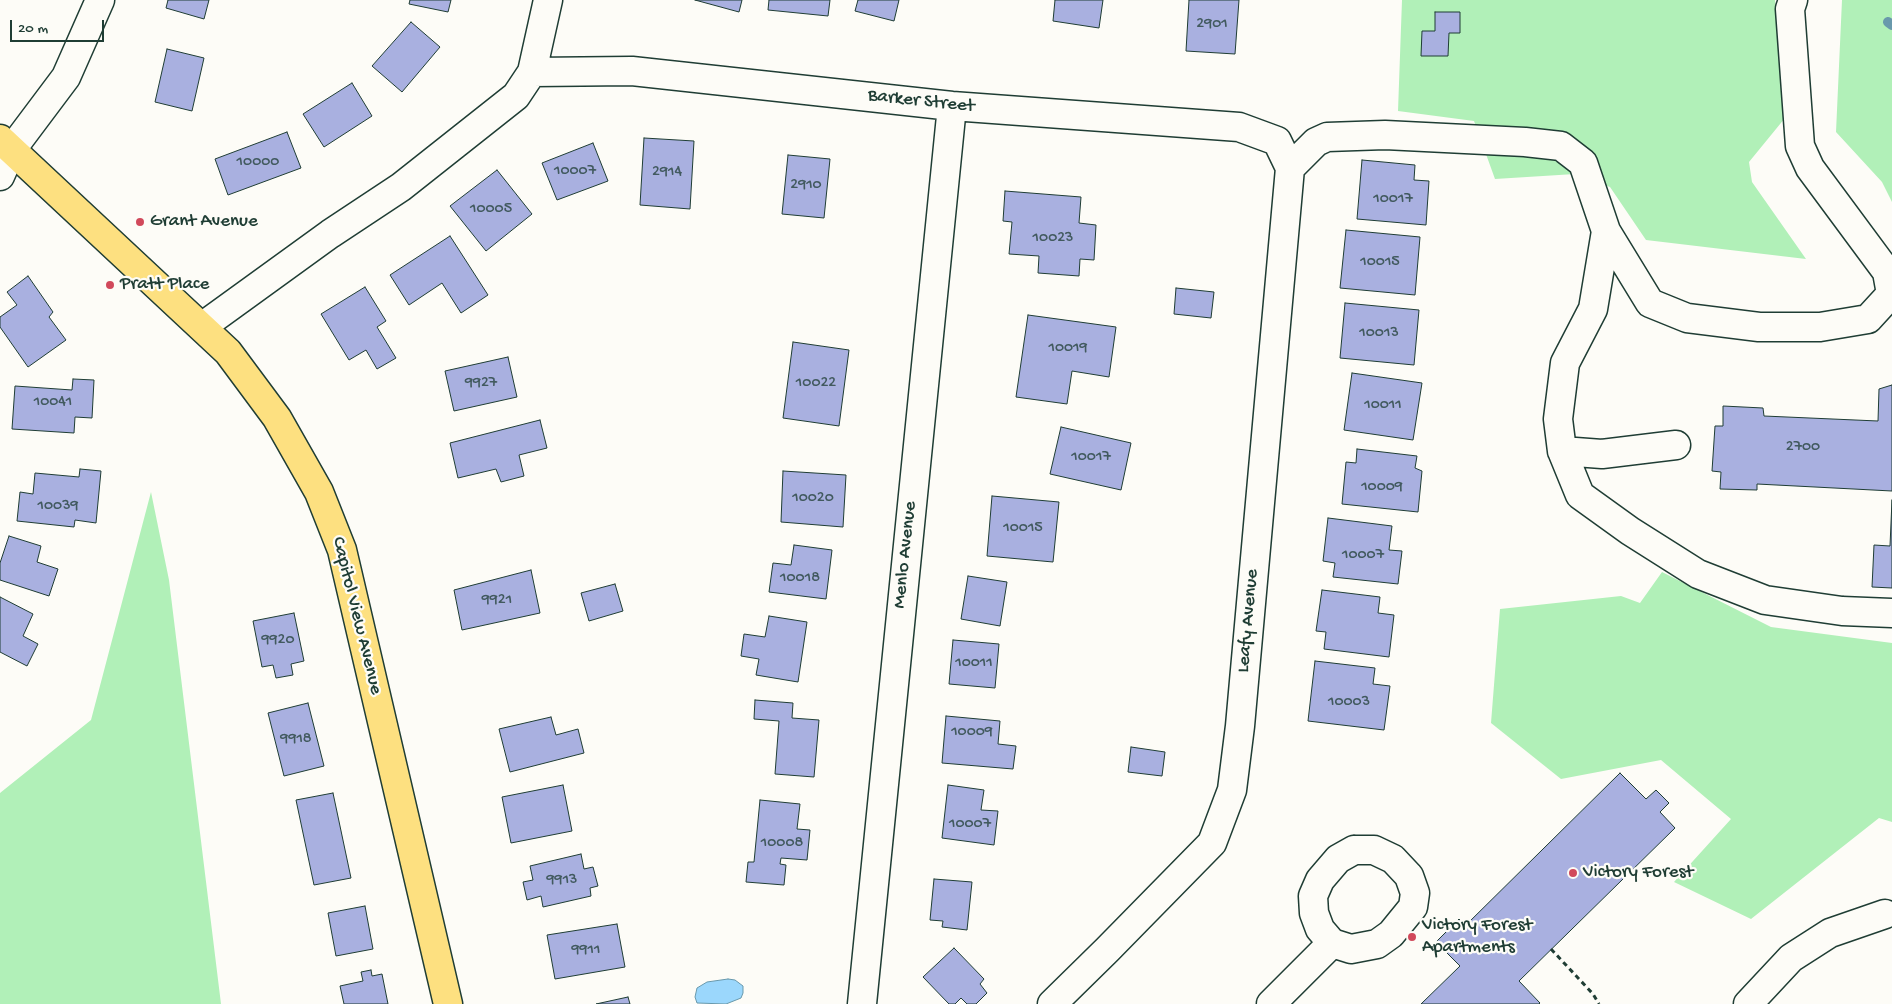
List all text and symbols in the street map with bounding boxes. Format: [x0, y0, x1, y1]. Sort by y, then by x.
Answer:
scale bar [12, 10, 106, 42]
house number: 2901 [1196, 15, 1228, 35]
text: 20 m [18, 20, 48, 38]
street label: Barker Street [867, 85, 975, 119]
house number: 10000 [237, 153, 279, 173]
house number: 10007 [554, 162, 596, 182]
house number: 2914 [652, 163, 682, 183]
house number: 2910 [790, 176, 822, 196]
house number: 10017 [1373, 190, 1413, 210]
house number: 10005 [470, 200, 512, 220]
place label: Grant Avenue [150, 211, 258, 233]
marker: Grant Avenue [134, 216, 146, 228]
house number: 10023 [1033, 229, 1073, 249]
house number: 10015 [1360, 253, 1400, 273]
place label: Pratt Place [120, 274, 209, 296]
marker: Pratt Place [104, 279, 116, 291]
house number: 10013 [1359, 324, 1399, 344]
house number: 10019 [1048, 339, 1088, 359]
house number: 9927 [465, 374, 497, 394]
house number: 10022 [796, 374, 836, 394]
house number: 10041 [34, 393, 72, 413]
house number: 10011 [1364, 396, 1402, 416]
house number: 2700 [1786, 438, 1820, 458]
house number: 10017 [1071, 448, 1111, 468]
house number: 10009 [1361, 478, 1403, 498]
house number: 10020 [792, 489, 834, 509]
house number: 10039 [38, 497, 78, 517]
street label: Menlo Avenue [889, 500, 923, 610]
house number: 10015 [1003, 519, 1043, 539]
street label: Capitol View Avenue [325, 535, 387, 697]
house number: 10007 [1342, 546, 1384, 566]
street label: Leafy Avenue [1233, 568, 1265, 674]
house number: 10018 [780, 569, 820, 589]
house number: 9921 [482, 591, 512, 611]
house number: 9920 [262, 631, 294, 651]
house number: 10011 [955, 654, 993, 674]
house number: 10003 [1328, 693, 1370, 713]
house number: 10009 [951, 723, 993, 743]
house number: 9918 [280, 730, 312, 750]
house number: 10007 [949, 815, 991, 835]
house number: 10008 [761, 834, 803, 854]
place label: Victory Forest [1583, 862, 1693, 884]
marker: Victory Forest [1567, 867, 1579, 879]
house number: 9913 [547, 871, 577, 891]
place label: Victory Forest Apartments [1422, 915, 1532, 959]
marker: Victory Forest Apartments [1406, 931, 1418, 943]
house number: 9911 [572, 941, 600, 961]

